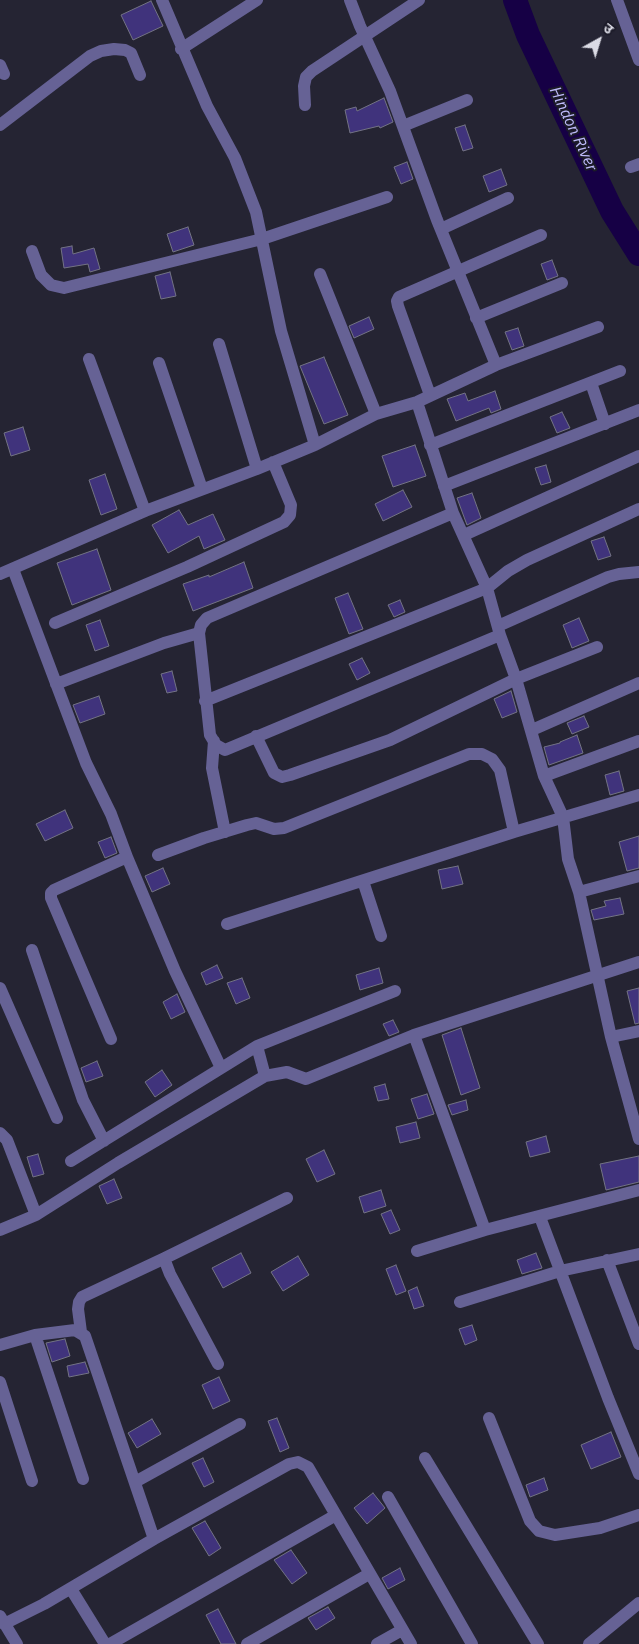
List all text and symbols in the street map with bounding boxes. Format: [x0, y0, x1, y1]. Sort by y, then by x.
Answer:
north arrow [574, 15, 624, 65]
text: उ [600, 19, 617, 38]
water label: Hindon River [545, 84, 601, 174]

